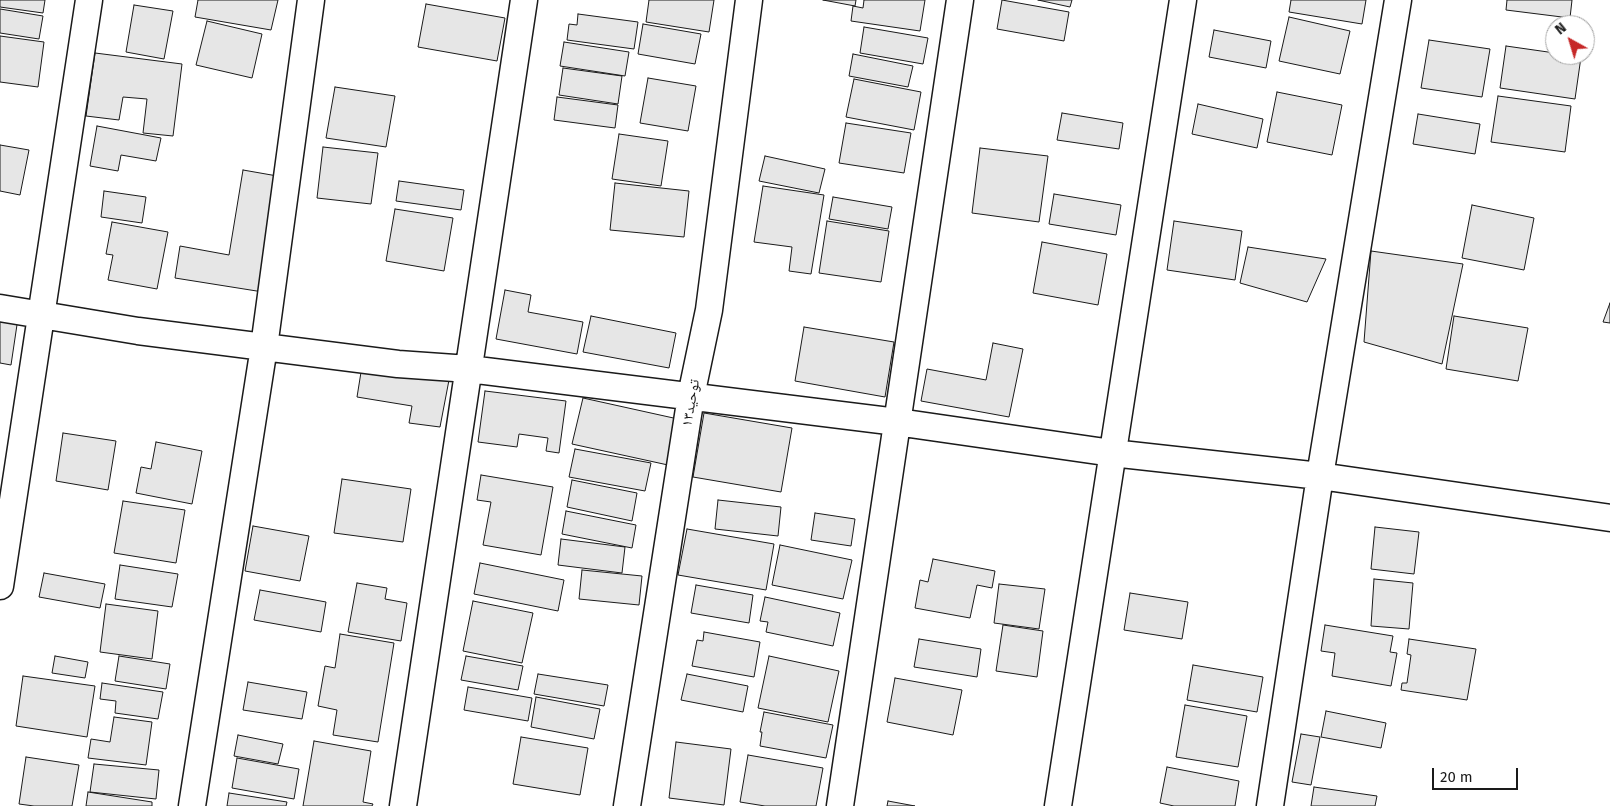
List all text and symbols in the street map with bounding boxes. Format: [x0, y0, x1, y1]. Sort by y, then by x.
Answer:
north arrow [1545, 15, 1595, 65]
text: N [1552, 19, 1570, 38]
street label: توحید۱۳ [678, 378, 704, 428]
scale bar [1435, 758, 1521, 790]
text: 20 m [1440, 768, 1473, 786]

